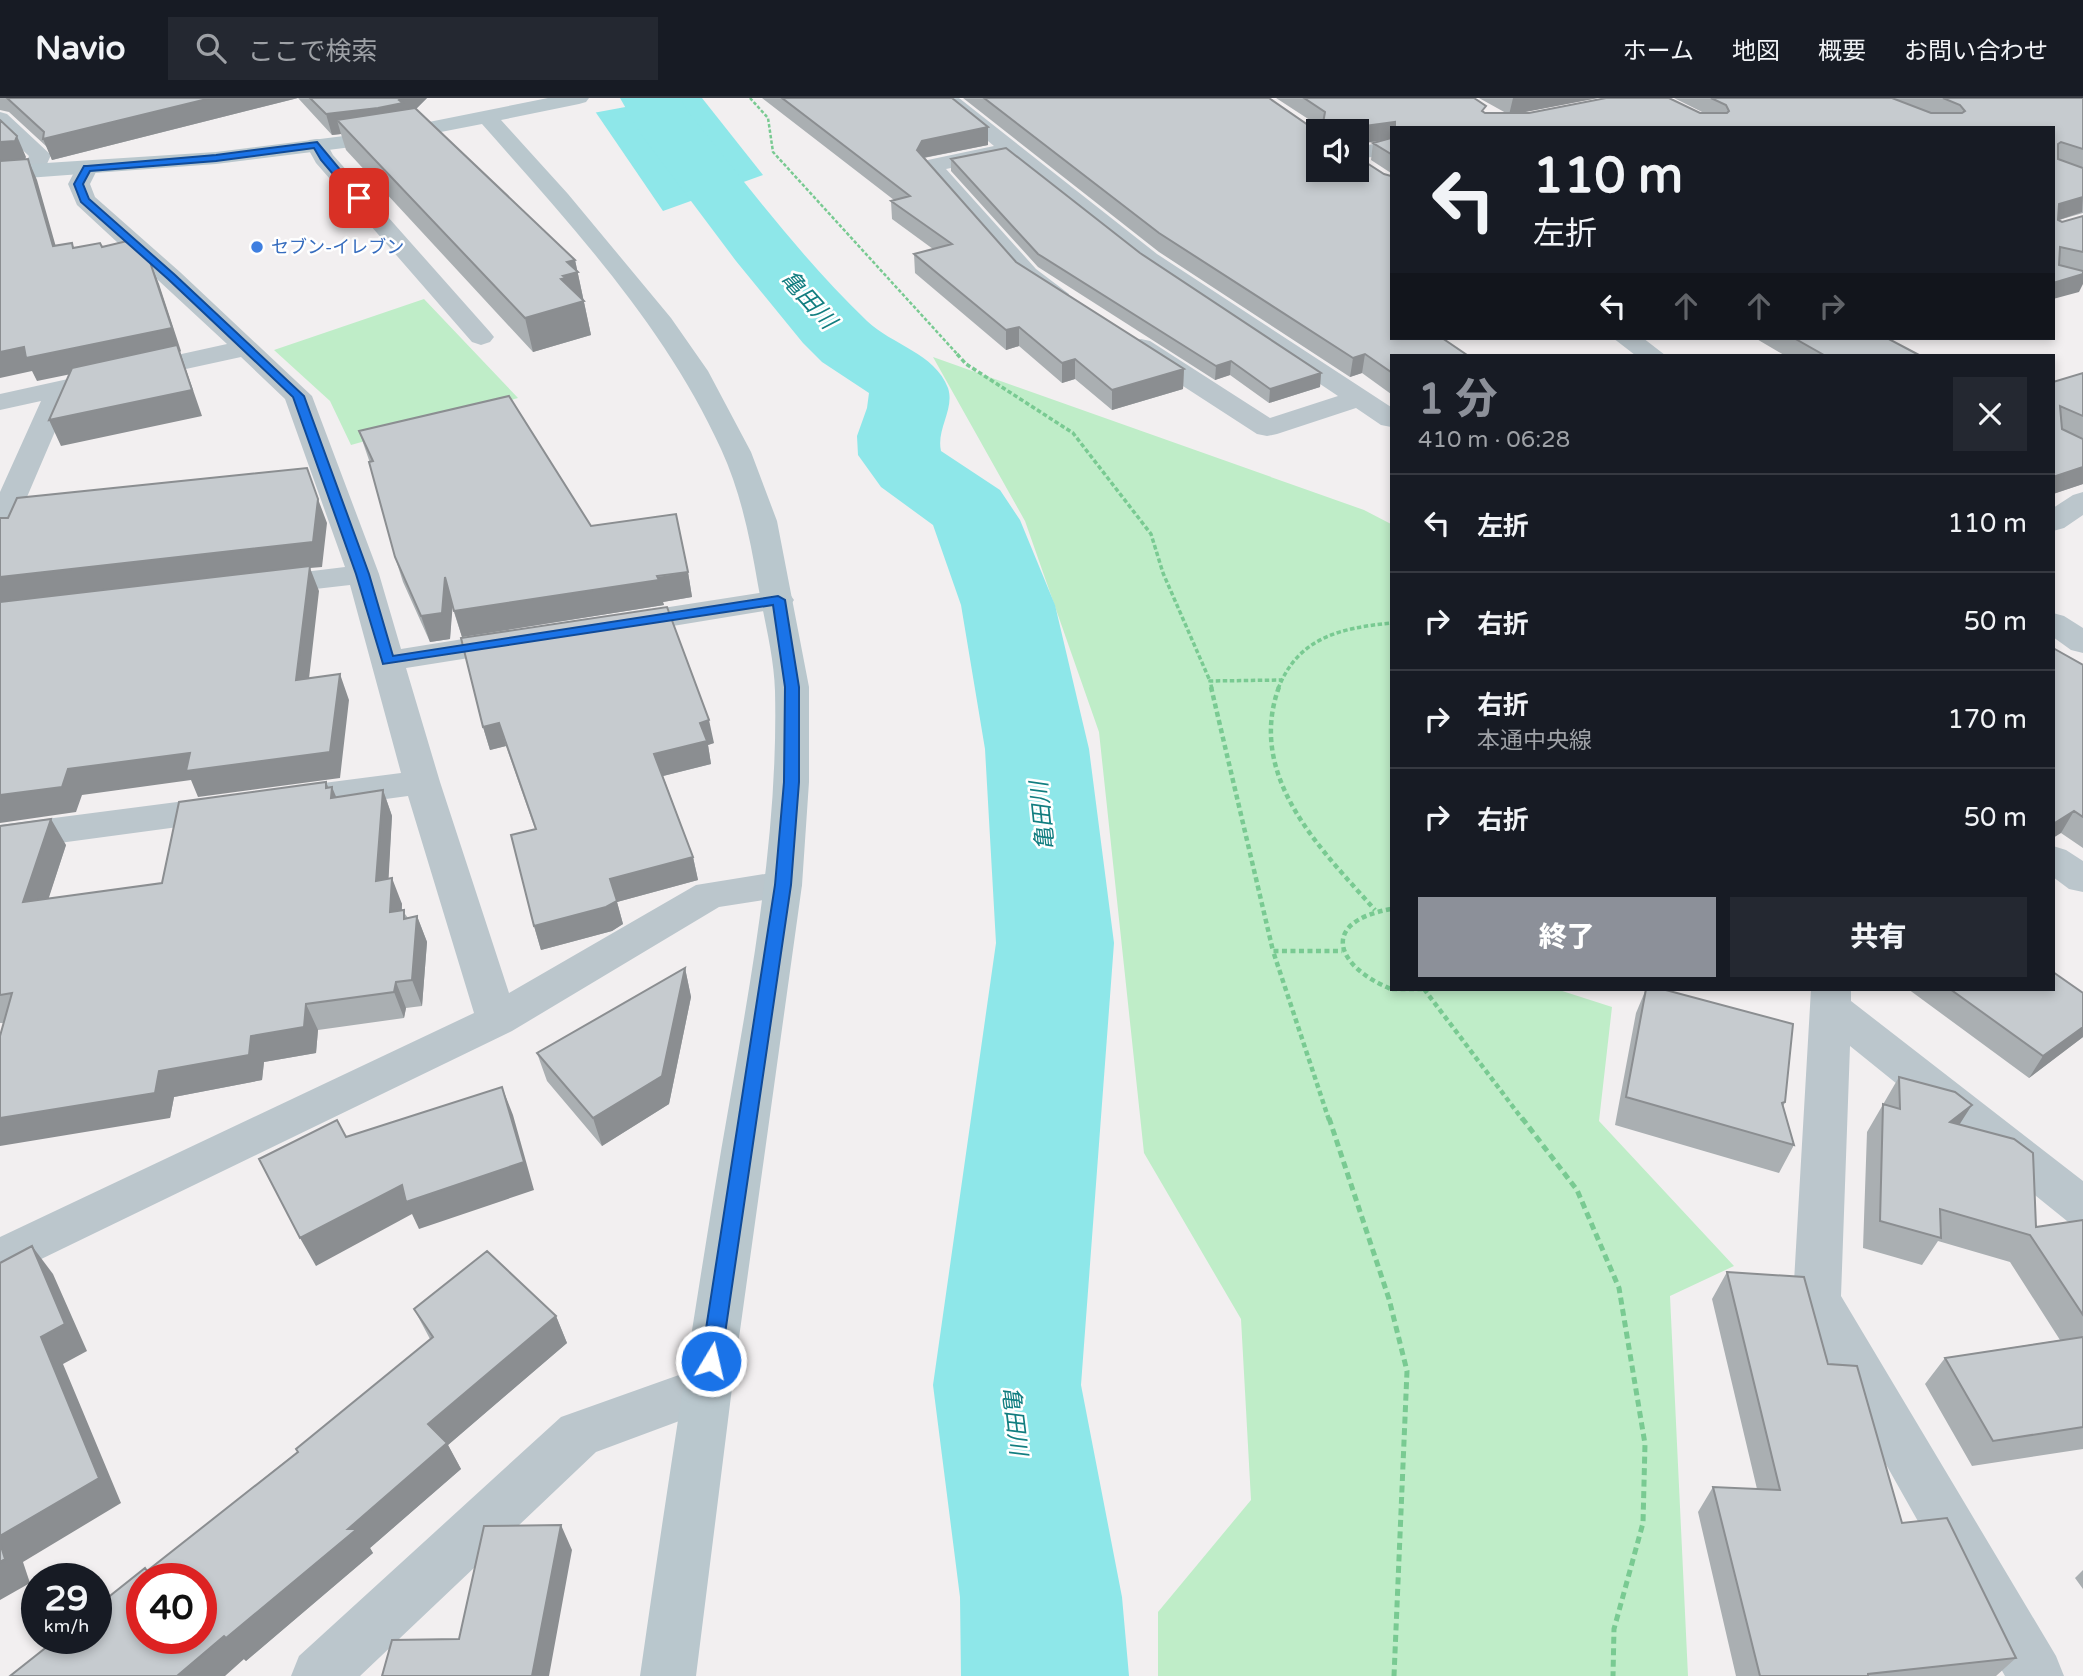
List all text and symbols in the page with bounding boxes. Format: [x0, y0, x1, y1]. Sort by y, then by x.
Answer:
search box [168, 17, 658, 80]
text: Navio [35, 29, 126, 68]
icon: search [192, 29, 230, 67]
text: ここで検索 [248, 36, 378, 67]
text: ホーム [1623, 37, 1694, 66]
text: 地図 [1732, 37, 1780, 66]
text: 概要 [1818, 37, 1866, 66]
text: お問い合わせ [1904, 37, 2048, 66]
map controls [1306, 119, 1369, 182]
button: sound [1306, 119, 1369, 182]
text: 110 m [1533, 147, 1683, 206]
icon: left [1418, 154, 1509, 245]
pin [329, 168, 389, 228]
icon: arrive [340, 179, 378, 217]
text: 左折 [1533, 215, 1597, 253]
place label: セブン-イレブン [271, 236, 404, 258]
marker: セブン-イレブン [249, 239, 265, 255]
water label: 亀田川 [775, 265, 843, 337]
icon: left [1594, 287, 1632, 325]
icon: ahead [1667, 287, 1705, 325]
icon: ahead [1740, 287, 1778, 325]
icon: right [1813, 287, 1851, 325]
text: 1 分 [1418, 374, 1497, 425]
button: close [1953, 377, 2027, 451]
text: 410 m · 06:28 [1418, 426, 1570, 454]
icon: left [1418, 504, 1456, 542]
text: 110 m [1947, 508, 2027, 539]
text: 左折 [1477, 511, 1529, 542]
icon: right [1418, 602, 1456, 640]
text: 50 m [1964, 606, 2027, 637]
text: 右折 [1477, 609, 1529, 640]
text: 右折 [1477, 690, 1529, 721]
icon: right [1418, 700, 1456, 738]
text: 170 m [1947, 704, 2027, 735]
text: 本通中央線 [1477, 727, 1592, 755]
water label: 亀田川 [1025, 777, 1061, 852]
icon: right [1418, 798, 1456, 836]
text: 50 m [1964, 802, 2027, 833]
text: 右折 [1477, 805, 1529, 836]
button: 終了 [1418, 897, 1716, 977]
button: 共有 [1730, 897, 2027, 977]
position arrow [674, 1324, 748, 1398]
water label: 亀田川 [996, 1385, 1032, 1460]
speed limit sign: 40 [126, 1563, 217, 1654]
text: 29 [45, 1578, 88, 1620]
text: km/h [44, 1615, 89, 1637]

